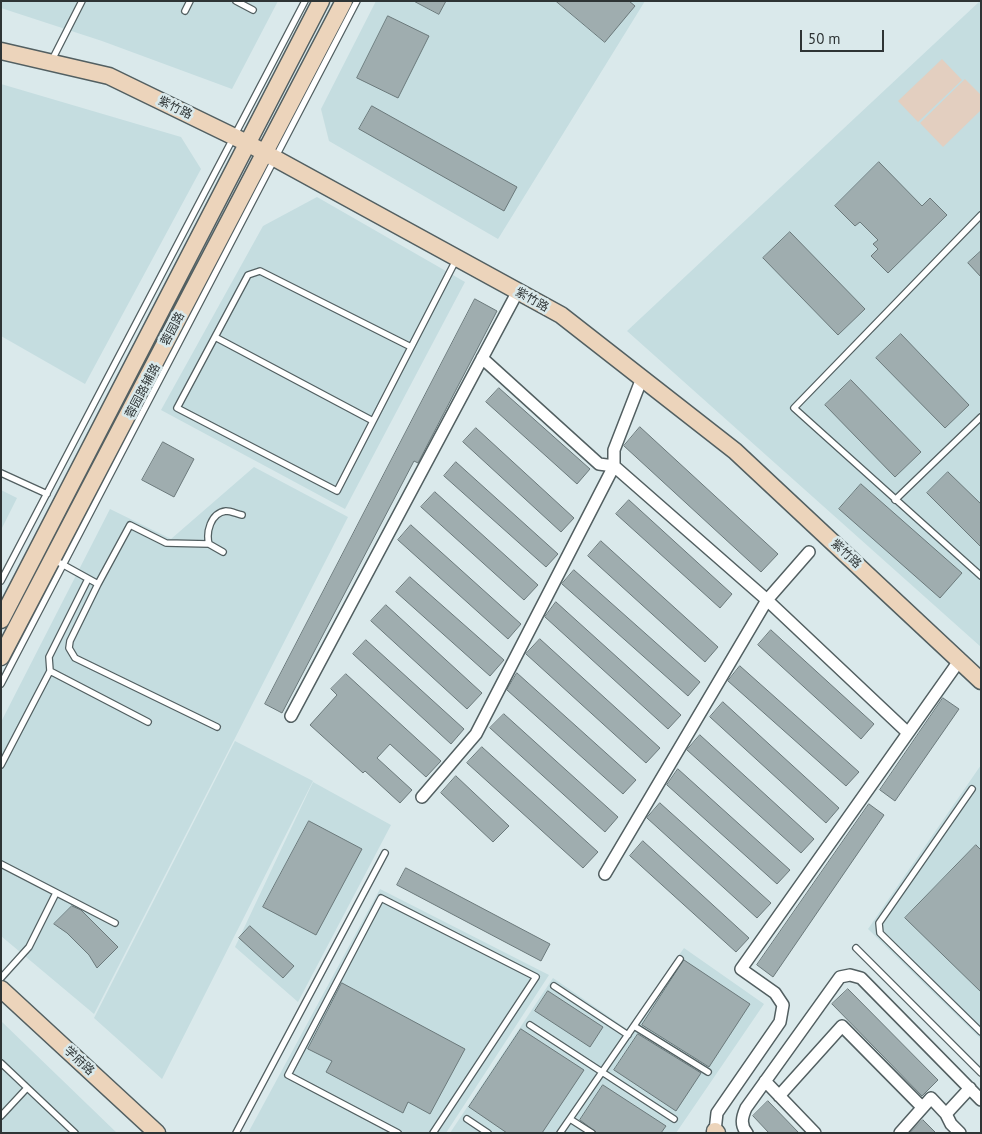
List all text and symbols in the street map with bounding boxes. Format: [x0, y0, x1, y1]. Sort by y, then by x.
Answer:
scale bar [802, 20, 886, 52]
text: 50 m [808, 29, 841, 48]
street label: 紫竹路 [156, 94, 194, 122]
street label: 紫竹路 [513, 285, 551, 315]
street label: 蓉园路 [158, 310, 188, 348]
street label: 蓉园路辅路 [123, 361, 163, 421]
street label: 紫竹路 [828, 536, 864, 572]
street label: 学府路 [61, 1043, 97, 1079]

